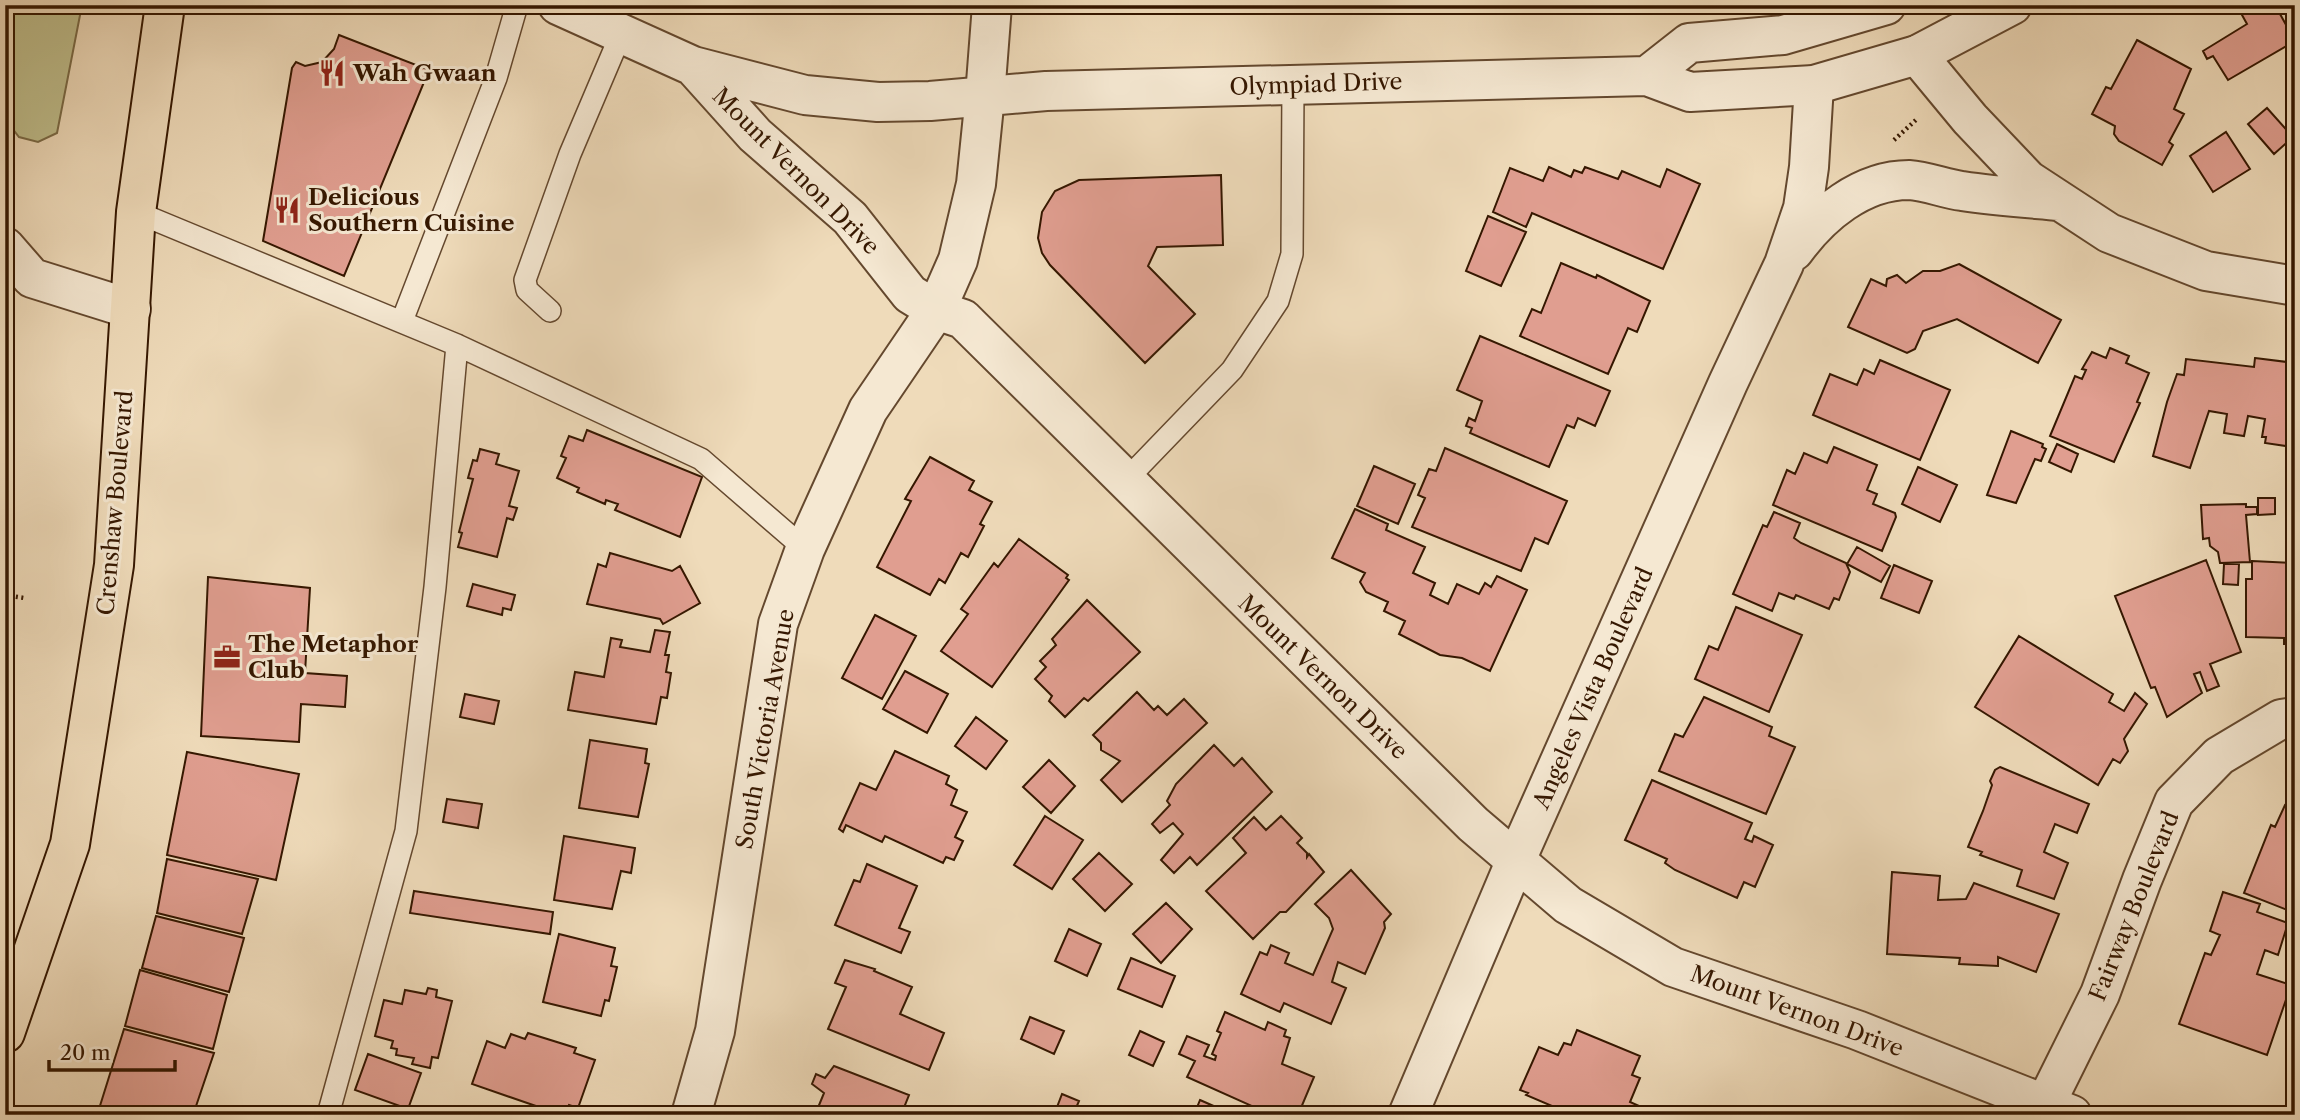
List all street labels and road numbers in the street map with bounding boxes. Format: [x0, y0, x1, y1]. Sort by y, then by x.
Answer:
street label: Olympiad Drive [1229, 67, 1403, 101]
street label: Mount Vernon Drive [707, 82, 885, 260]
street label: Crenshaw Boulevard [91, 389, 139, 617]
street label: Angeles Vista Boulevard [1527, 563, 1659, 814]
street label: Mount Vernon Drive [1232, 589, 1414, 765]
street label: South Victoria Avenue [730, 607, 800, 851]
street label: Fairway Boulevard [2083, 807, 2185, 1005]
street label: Mount Vernon Drive [1687, 959, 1907, 1063]

